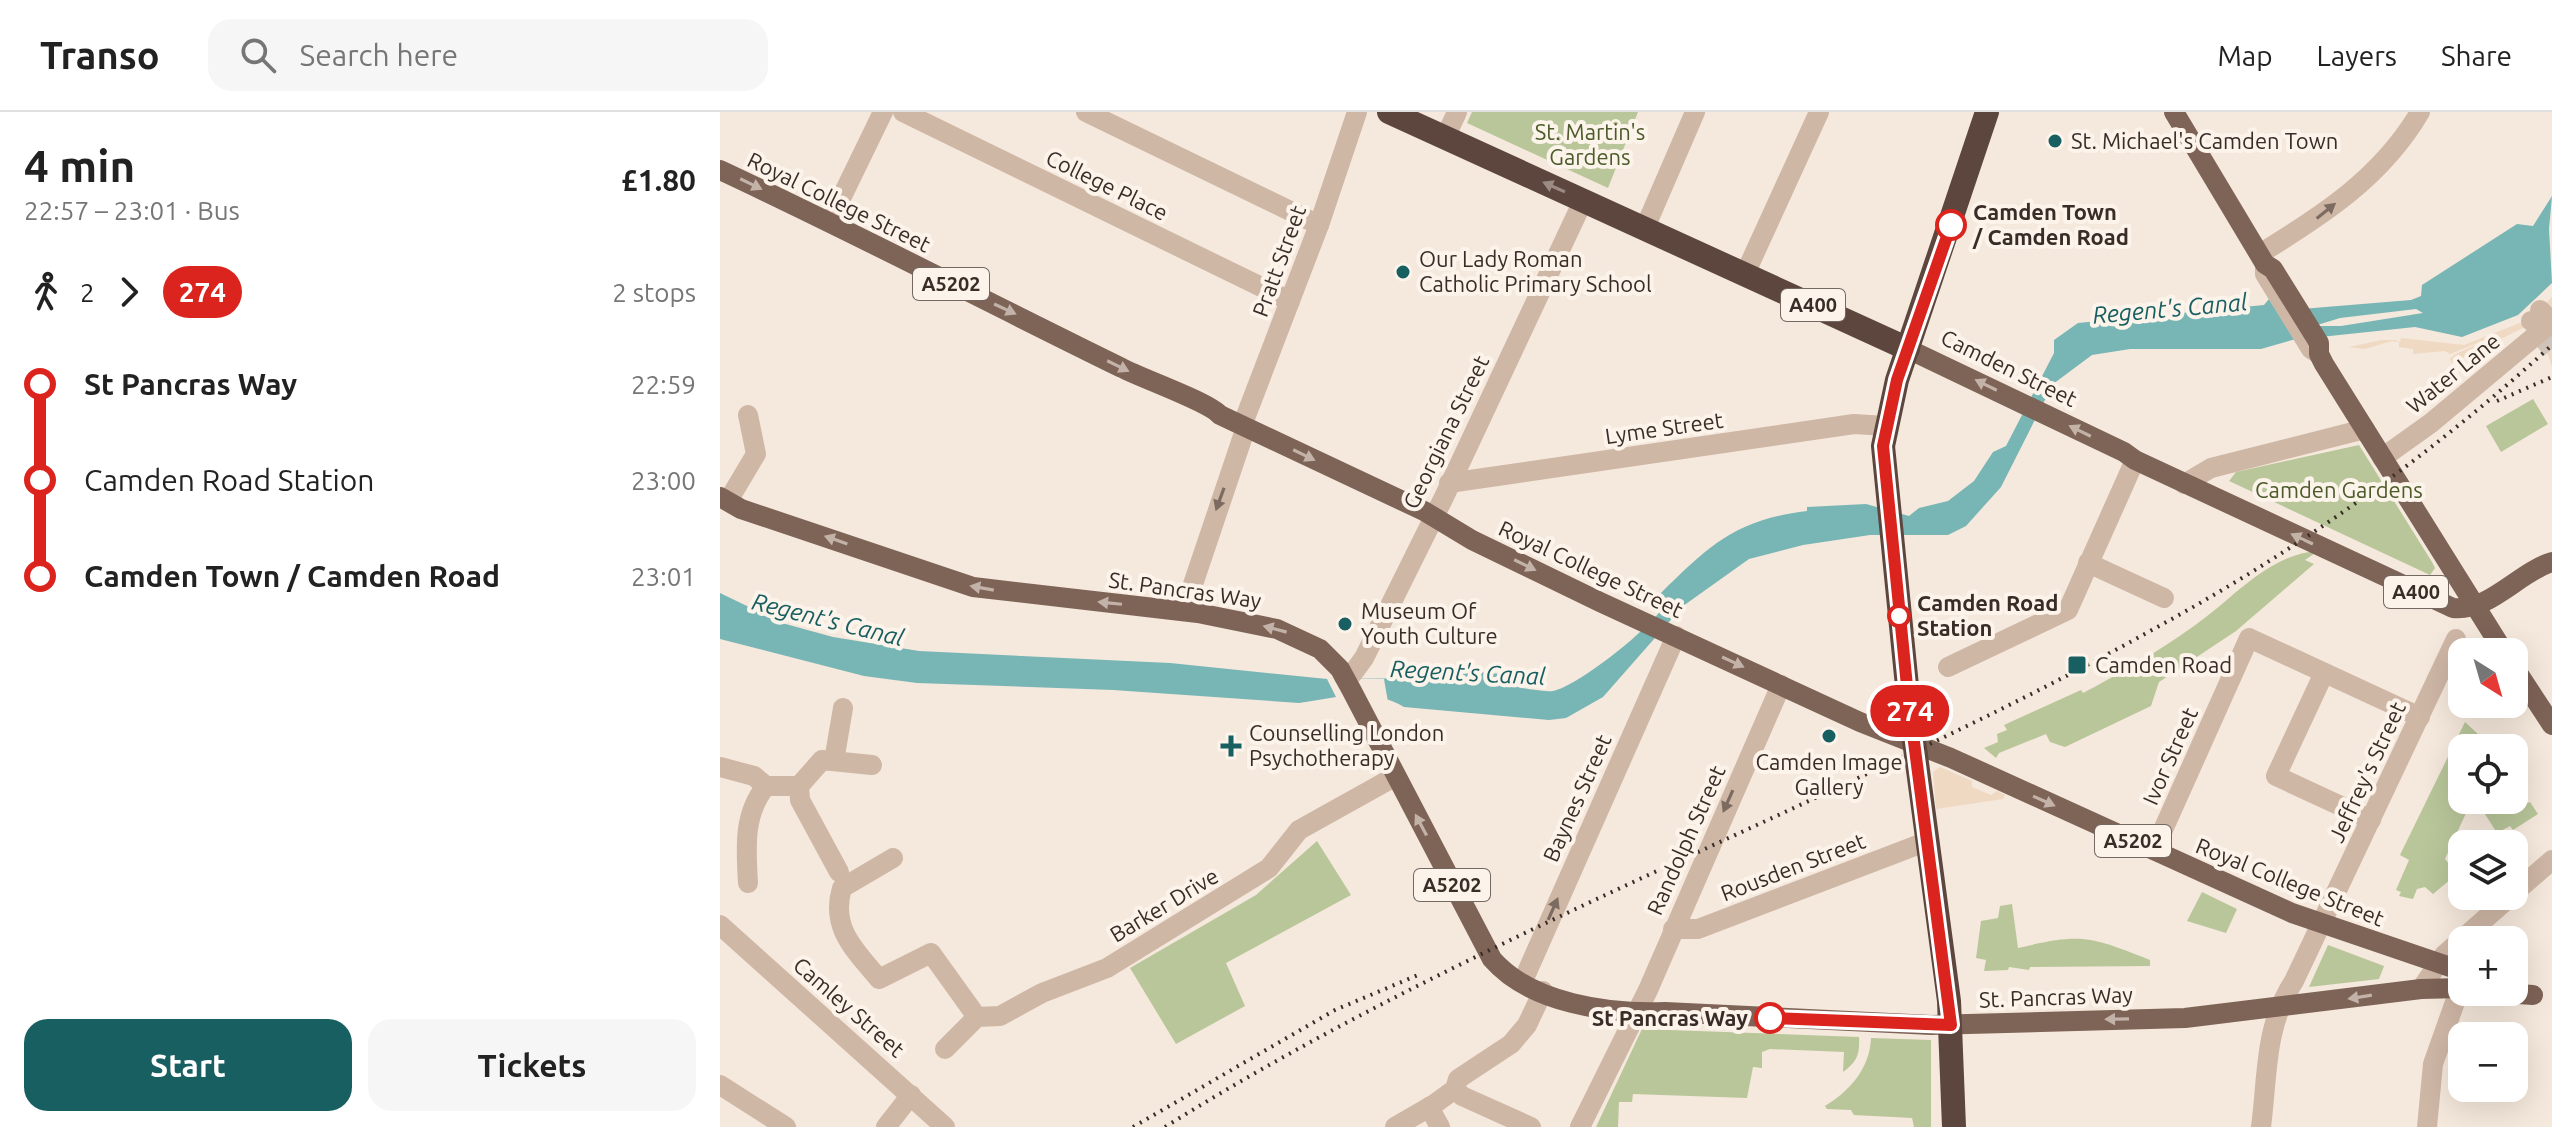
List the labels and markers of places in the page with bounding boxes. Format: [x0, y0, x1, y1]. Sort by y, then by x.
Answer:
place label: St. Michael's Camden Town [2071, 128, 2338, 153]
marker: St. Michael's Camden Town [2046, 132, 2064, 150]
place label: Camden Town / Camden Road [1972, 199, 2129, 249]
marker: Camden Town / Camden Road [1936, 210, 1966, 240]
place label: Our Lady Roman Catholic Primary School [1419, 246, 1652, 296]
marker: Our Lady Roman Catholic Primary School [1394, 263, 1412, 281]
place label: Camden Road Station [1917, 590, 2058, 640]
place label: Museum Of Youth Culture [1361, 598, 1498, 648]
marker: Camden Road Station [1888, 605, 1910, 627]
marker: Museum Of Youth Culture [1336, 615, 1354, 633]
place label: Camden Road [2095, 652, 2232, 677]
marker: Camden Road [2066, 654, 2088, 676]
place label: Counselling London Psychotherapy [1249, 720, 1444, 770]
marker: Camden Image Gallery [1820, 727, 1838, 745]
marker: Counselling London Psychotherapy [1220, 735, 1242, 757]
place label: Camden Image Gallery [1755, 749, 1903, 799]
marker: St Pancras Way [1755, 1003, 1785, 1033]
place label: St Pancras Way [1592, 1005, 1748, 1030]

